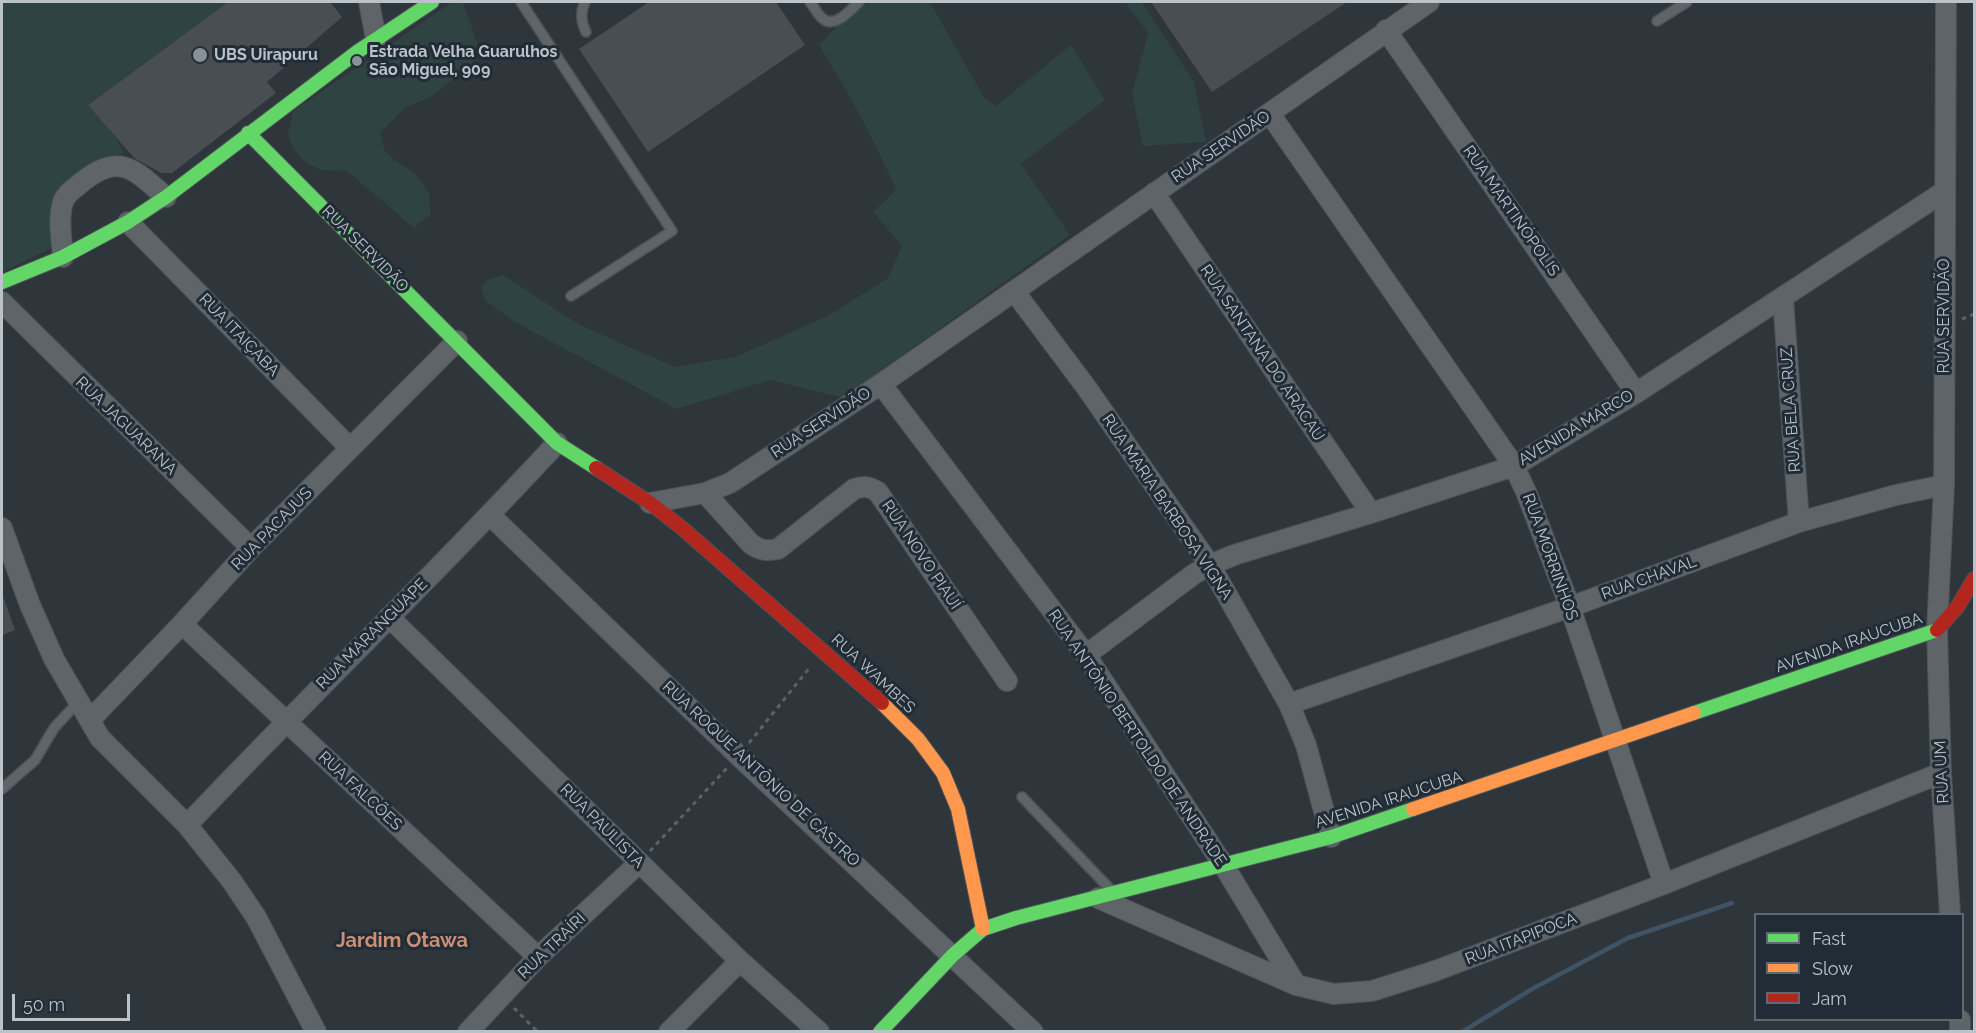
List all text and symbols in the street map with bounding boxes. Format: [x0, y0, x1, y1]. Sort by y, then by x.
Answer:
place label: Estrada Velha Guarulhos São Miguel, 909 [369, 42, 557, 80]
place label: UBS Uirapuru [214, 45, 318, 65]
marker: UBS Uirapuru [191, 46, 209, 64]
marker: Estrada Velha Guarulhos São Miguel, 909 [350, 54, 364, 68]
street label: RUA SERVIDÃO [1168, 107, 1274, 187]
street label: RUA MARTINÓPOLIS [1459, 142, 1563, 280]
street label: RUA SERVIDÃO [318, 202, 412, 296]
street label: RUA SERVIDÃO [1934, 259, 1954, 373]
street label: RUA SANTANA DO ARACAÚ [1196, 261, 1328, 445]
street label: RUA ITAIÇABA [195, 290, 283, 380]
street label: RUA BELA CRUZ [1777, 347, 1805, 473]
street label: RUA JAGUARANA [71, 373, 181, 479]
street label: RUA SERVIDÃO [768, 384, 874, 462]
street label: AVENIDA MARCO [1515, 386, 1637, 470]
street label: RUA MARIA BARBOSA VIGNA [1098, 411, 1236, 603]
street label: RUA PACAJUS [228, 484, 316, 574]
street label: RUA MORRINHOS [1518, 491, 1582, 623]
street label: RUA NOVO PIAUÍ [877, 497, 965, 613]
street label: RUA CHAVAL [1599, 552, 1699, 604]
street label: RUA MARANGUAPE [313, 575, 431, 693]
street label: RUA ANTÔNIO BERTOLDO DE ANDRADE [1044, 606, 1230, 870]
street label: AVENIDA IRAUCUBA [1773, 609, 1925, 677]
street label: RUA WAMBES [827, 630, 919, 718]
street label: RUA ROQUE ANTÔNIO DE CASTRO [658, 677, 864, 871]
street label: RUA UM [1931, 740, 1953, 804]
street label: RUA FALCÕES [314, 747, 406, 835]
street label: AVENIDA IRAUCUBA [1313, 767, 1465, 833]
street label: RUA PAULISTA [556, 780, 648, 872]
street label: RUA TRAÍRI [514, 909, 590, 983]
street label: RUA ITAPIPOCA [1463, 909, 1579, 969]
legend [1754, 913, 1964, 1021]
text: Fast [1812, 928, 1846, 949]
district label: Jardim Otawa [336, 929, 468, 953]
text: Slow [1812, 958, 1853, 979]
scale bar [15, 982, 134, 1020]
text: Jam [1812, 988, 1847, 1009]
text: 50 m [23, 994, 65, 1015]

